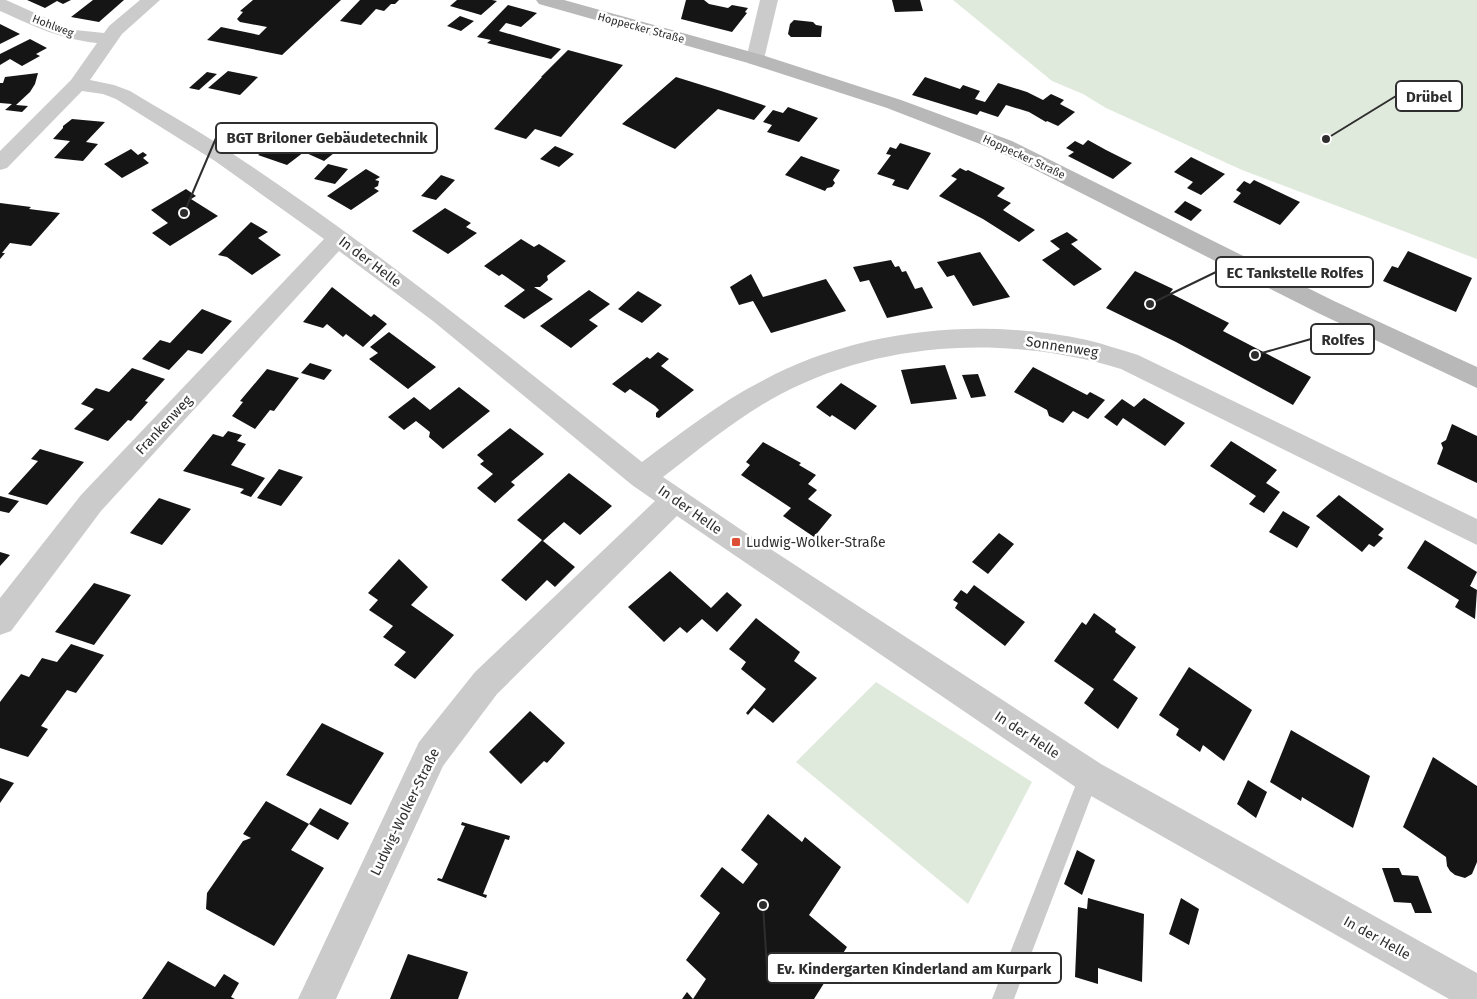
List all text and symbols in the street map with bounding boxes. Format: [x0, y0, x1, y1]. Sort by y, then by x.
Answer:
street label: Hoppecker Straße [596, 10, 686, 46]
street label: Hohlweg [31, 12, 76, 40]
callout: Drübel [1396, 81, 1462, 111]
text: Drübel [1406, 88, 1453, 106]
callout: BGT Briloner Gebäudetechnik [216, 123, 437, 153]
text: BGT Briloner Gebäudetechnik [226, 129, 428, 147]
street label: Hoppecker Straße [981, 132, 1067, 182]
street label: In der Helle [335, 233, 405, 291]
callout: EC Tankstelle Rolfes [1216, 257, 1373, 287]
text: EC Tankstelle Rolfes [1227, 264, 1363, 282]
callout: Rolfes [1311, 324, 1374, 354]
text: Rolfes [1322, 331, 1364, 349]
street label: Sonnenweg [1025, 333, 1100, 361]
street label: Frankenweg [132, 391, 196, 458]
street label: In der Helle [655, 482, 725, 538]
place label: Ludwig-Wolker-Straße [746, 534, 886, 551]
marker: Ludwig-Wolker-Straße [730, 536, 742, 548]
street label: In der Helle [991, 708, 1063, 762]
street label: Ludwig-Wolker-Straße [367, 746, 443, 878]
street label: In der Helle [1340, 913, 1414, 963]
callout: Ev. Kindergarten Kinderland am Kurpark [767, 953, 1061, 983]
text: Ev. Kindergarten Kinderland am Kurpark [777, 960, 1052, 978]

